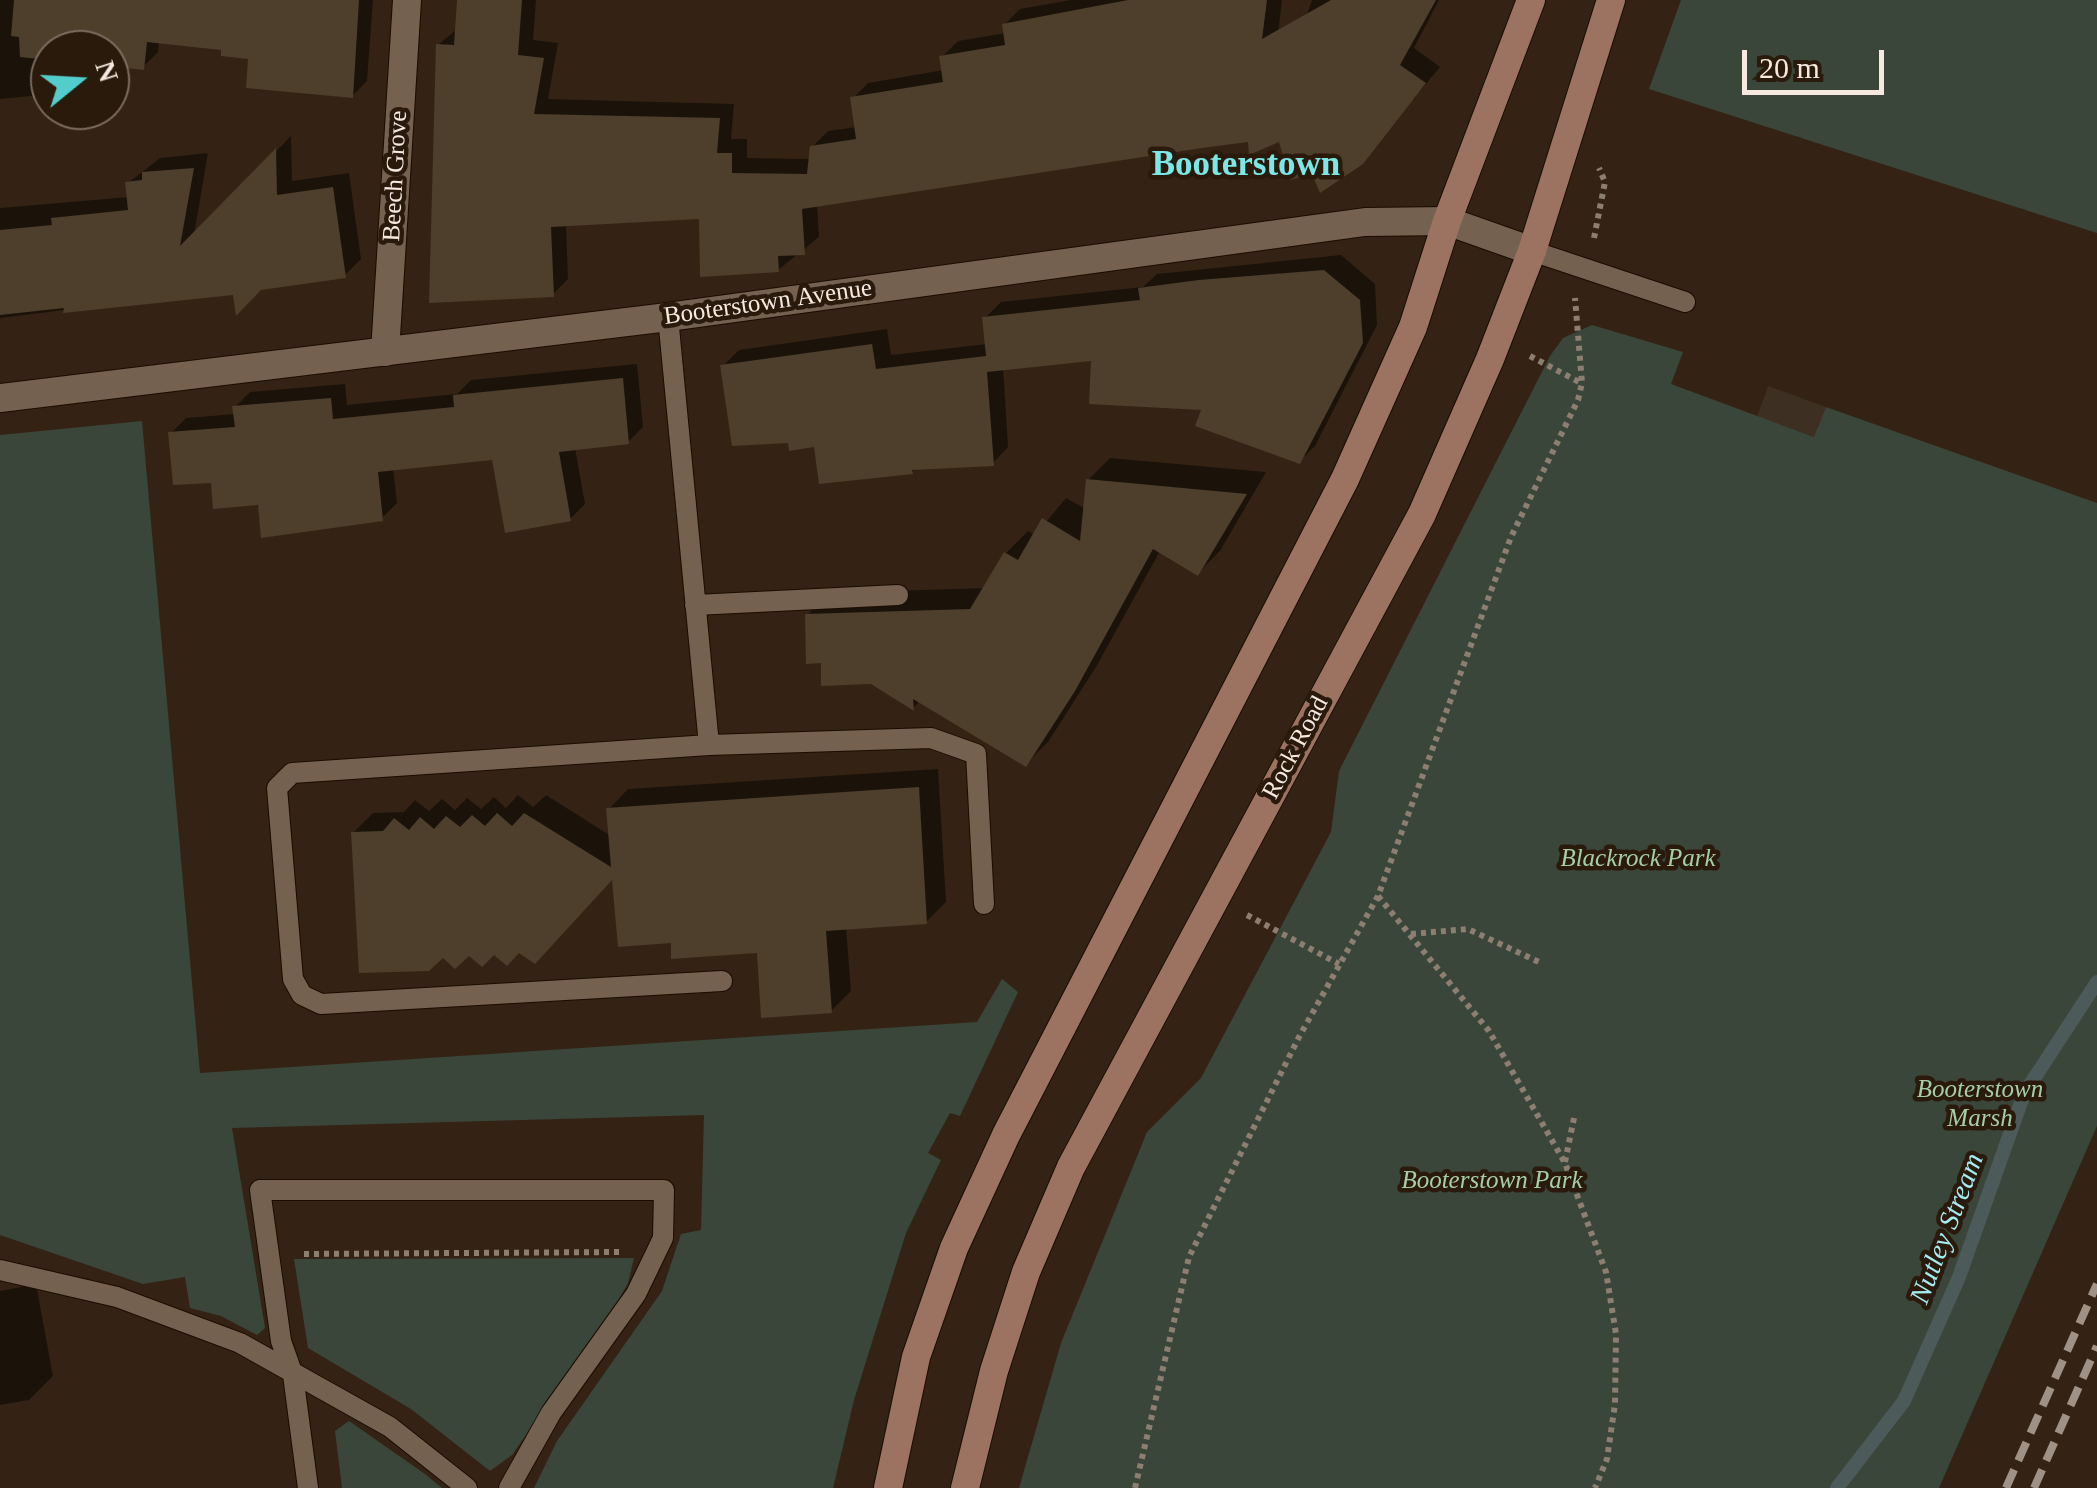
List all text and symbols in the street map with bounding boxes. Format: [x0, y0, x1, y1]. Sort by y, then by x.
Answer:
north arrow [30, 30, 130, 130]
scale bar [1747, 30, 1890, 92]
text: 20 m [1759, 51, 1820, 84]
text: N [89, 57, 125, 86]
street label: Beech Grove [378, 110, 414, 242]
district label: Booterstown [1152, 145, 1340, 187]
street label: Booterstown Avenue [662, 274, 874, 332]
street label: Rock Road [1257, 692, 1335, 804]
park label: Blackrock Park [1560, 844, 1716, 874]
park label: Booterstown Marsh [1917, 1075, 2043, 1134]
water label: Nutley Stream [1904, 1149, 1992, 1309]
park label: Booterstown Park [1401, 1166, 1583, 1196]

